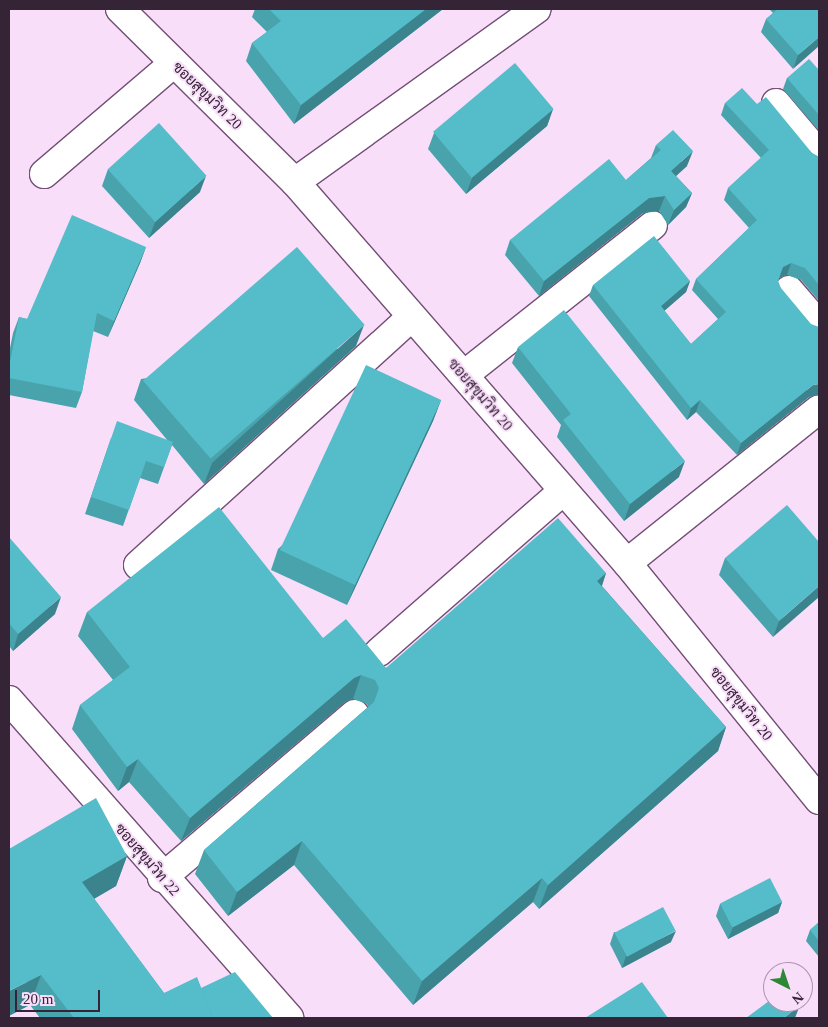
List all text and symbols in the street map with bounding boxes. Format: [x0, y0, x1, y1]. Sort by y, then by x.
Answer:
street label: ซอยสุขุมวิท 20 [168, 58, 246, 134]
street label: ซอยสุขุมวิท 20 [444, 355, 516, 435]
street label: ซอยสุขุมวิท 20 [706, 663, 776, 745]
street label: ซอยสุขุมวิท 22 [111, 820, 183, 900]
north arrow [763, 962, 813, 1012]
scale bar [18, 980, 102, 1012]
text: N [789, 989, 806, 1007]
text: 20 m [23, 991, 53, 1007]

